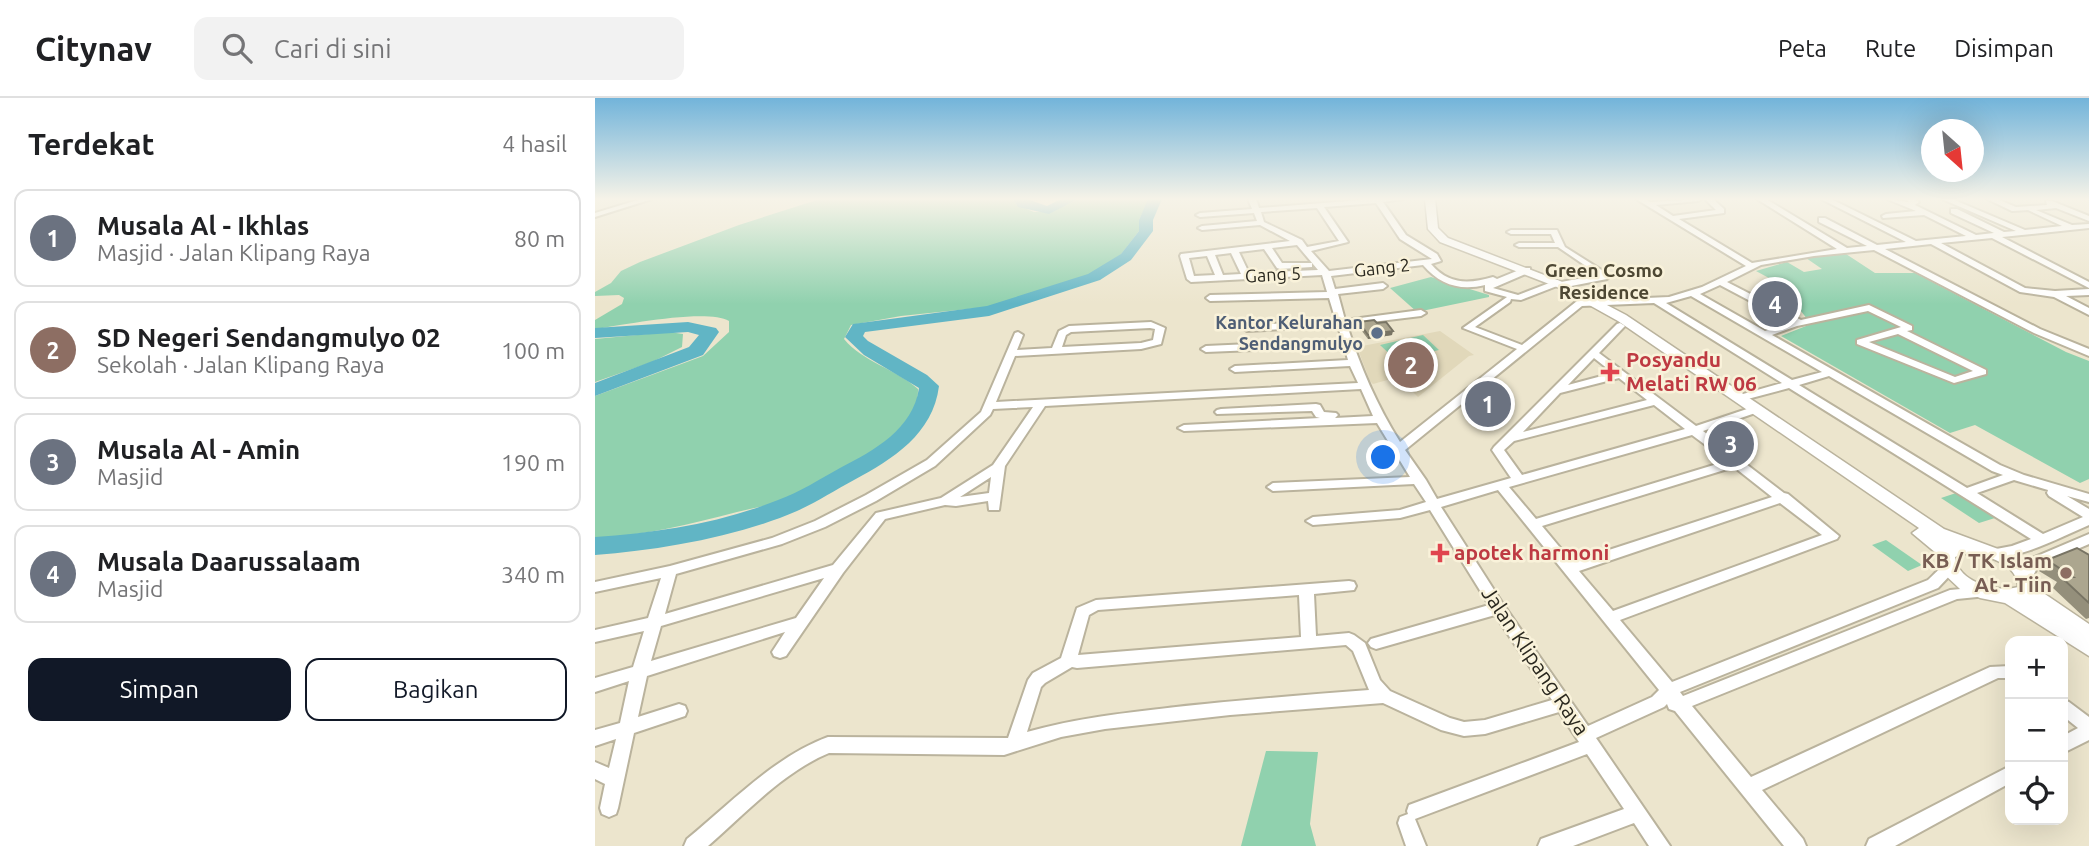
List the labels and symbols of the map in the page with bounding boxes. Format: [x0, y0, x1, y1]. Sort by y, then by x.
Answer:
north arrow [1921, 119, 1984, 182]
street label: Gang 2 [1353, 254, 1411, 280]
district label: Green Cosmo Residence [1545, 259, 1663, 303]
street label: Gang 5 [1244, 263, 1301, 285]
pin: 4 [1752, 278, 1798, 330]
place label: Kantor Kelurahan Sendangmulyo [1215, 312, 1363, 353]
marker: Kantor Kelurahan Sendangmulyo [1369, 325, 1385, 341]
pin: 2 [1388, 339, 1434, 391]
place label: Posyandu Melati RW 06 [1626, 347, 1757, 395]
marker: Posyandu Melati RW 06 [1600, 362, 1620, 382]
pin: 1 [1465, 378, 1511, 430]
pin: 3 [1708, 418, 1754, 470]
your location [1366, 440, 1400, 474]
place label: apotek harmoni [1454, 540, 1609, 564]
marker: apotek harmoni [1432, 545, 1448, 561]
place label: KB / TK Islam At - Tiin [1921, 548, 2052, 596]
marker: KB / TK Islam At - Tiin [2058, 565, 2074, 581]
street label: Jalan Klipang Raya [1477, 581, 1595, 739]

